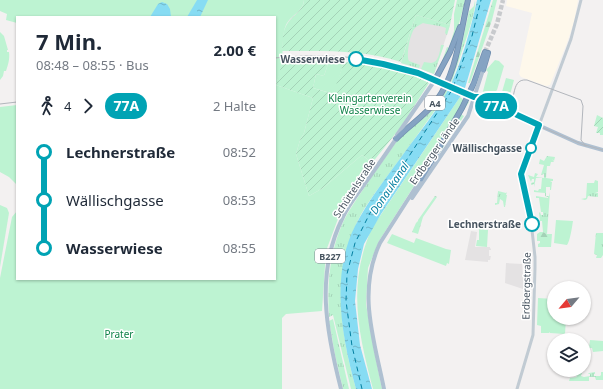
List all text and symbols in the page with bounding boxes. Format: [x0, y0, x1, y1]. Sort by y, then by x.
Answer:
text: 7 Min. [36, 26, 102, 56]
text: 2.00 € [214, 40, 256, 60]
marker: Wasserwiese [348, 51, 364, 67]
place label: Wasserwiese [281, 52, 345, 66]
text: 08:48 – 08:55 · Bus [36, 56, 149, 74]
park label: Kleingartenverein Wasserwiese [328, 91, 412, 117]
line badge: 77A [473, 93, 519, 119]
icon: walk [36, 95, 58, 117]
icon: forward [77, 95, 99, 117]
text: 77A [113, 96, 139, 115]
road number: A4 [425, 96, 445, 110]
text: 77A [483, 96, 509, 115]
text: 4 [64, 97, 71, 115]
text: 2 Halte [213, 97, 256, 115]
street label: Erdberger Lände [406, 114, 463, 187]
place label: Wällischgasse [453, 141, 522, 155]
text: Lechnerstraße [66, 142, 175, 162]
marker: Wällischgasse [525, 142, 537, 154]
text: 08:52 [223, 143, 256, 161]
street label: Schüttelstraße [330, 155, 379, 220]
water label: Donaukanal [366, 158, 413, 217]
text: Wällischgasse [66, 190, 164, 210]
text: 08:53 [223, 191, 256, 209]
marker: Lechnerstraße [524, 216, 540, 232]
place label: Lechnerstraße [448, 217, 521, 231]
text: Wasserwiese [66, 238, 163, 258]
text: 08:55 [223, 239, 256, 257]
road number: B227 [315, 249, 345, 263]
street label: Erdbergstraße [518, 252, 534, 320]
north arrow [547, 281, 591, 325]
map controls [547, 281, 591, 377]
park label: Prater [105, 327, 133, 341]
button: layers [547, 333, 591, 377]

